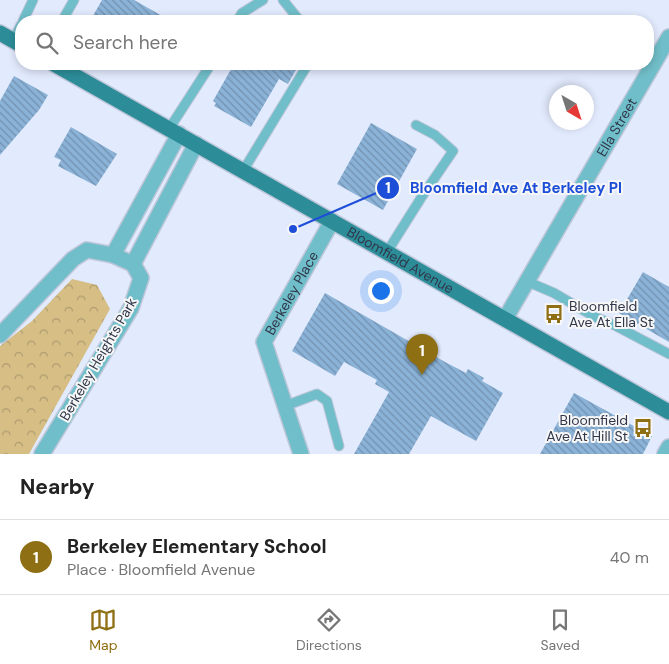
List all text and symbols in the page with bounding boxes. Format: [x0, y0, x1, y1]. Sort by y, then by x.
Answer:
search box [15, 15, 654, 70]
icon: search [33, 29, 61, 57]
text: Search here [73, 30, 178, 55]
north arrow [549, 85, 594, 130]
street label: Ella Street [592, 94, 641, 160]
callout: Bloomfield Ave At Berkeley Pl [375, 173, 632, 203]
text: 1 [385, 178, 391, 198]
text: Bloomfield Ave At Berkeley Pl [410, 178, 622, 198]
street label: Bloomfield Avenue [344, 223, 457, 297]
street label: Berkeley Place [261, 248, 322, 338]
your location [368, 278, 394, 304]
street label: Berkeley Heights Park [55, 294, 141, 424]
place label: Bloomfield Ave At Ella St [569, 297, 653, 331]
bus stop icon: Bloomfield Ave At Ella St [543, 303, 565, 325]
pin: 1 [406, 334, 438, 375]
place label: Bloomfield Ave At Hill St [546, 411, 628, 445]
bus stop icon: Bloomfield Ave At Hill St [632, 417, 654, 439]
text: Nearby [20, 473, 94, 501]
text: Berkeley Elementary School [67, 534, 327, 559]
text: 1 [33, 547, 39, 568]
text: 40 m [610, 547, 649, 568]
text: Place · Bloomfield Avenue [67, 559, 255, 580]
tab: Map [89, 606, 117, 654]
tab: Directions [296, 606, 362, 654]
tab: Saved [540, 606, 580, 654]

